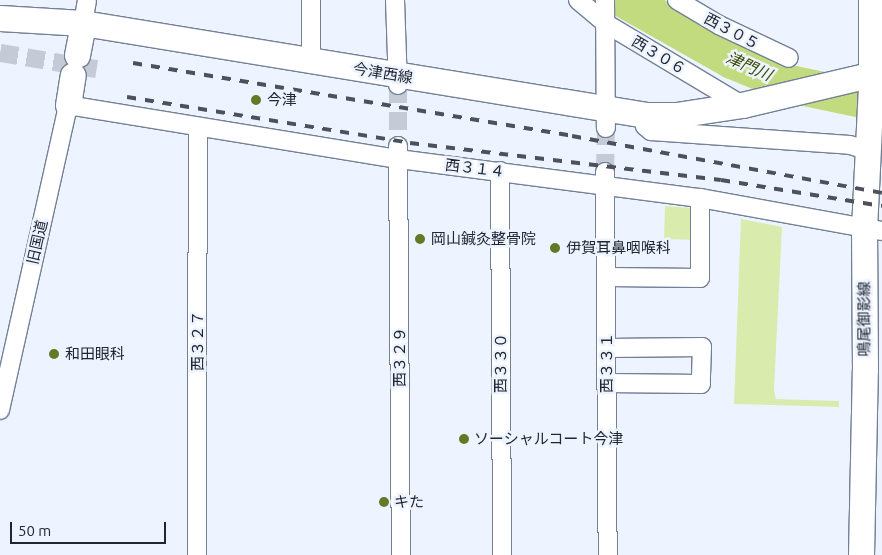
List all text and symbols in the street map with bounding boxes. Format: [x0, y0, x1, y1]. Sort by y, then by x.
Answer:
street label: 西３０５ [701, 9, 763, 53]
street label: 西３０６ [629, 32, 689, 78]
water label: 津門川 [723, 47, 775, 85]
street label: 今津西線 [352, 59, 414, 87]
place label: 今津 [267, 91, 297, 109]
marker: 今津 [249, 93, 263, 107]
street label: 西３１４ [444, 155, 506, 181]
street label: 旧国道 [23, 218, 51, 266]
place label: 岡山鍼灸整骨院 [431, 230, 536, 248]
marker: 岡山鍼灸整骨院 [413, 232, 427, 246]
place label: 伊賀耳鼻咽喉科 [566, 239, 671, 257]
marker: 伊賀耳鼻咽喉科 [548, 241, 562, 255]
street label: 鳴尾御影線 [855, 282, 873, 356]
street label: 西３２７ [189, 311, 207, 371]
street label: 西３２９ [391, 327, 409, 387]
street label: 西３３０ [492, 333, 510, 393]
street label: 西３３１ [598, 333, 616, 393]
place label: 和田眼科 [65, 345, 125, 363]
marker: 和田眼科 [47, 347, 61, 361]
place label: ソーシャルコート今津 [474, 430, 624, 448]
marker: ソーシャルコート今津 [458, 433, 470, 445]
place label: キた [394, 493, 424, 511]
marker: キた [378, 496, 390, 508]
scale bar [12, 512, 169, 544]
text: 50 m [18, 522, 51, 539]

